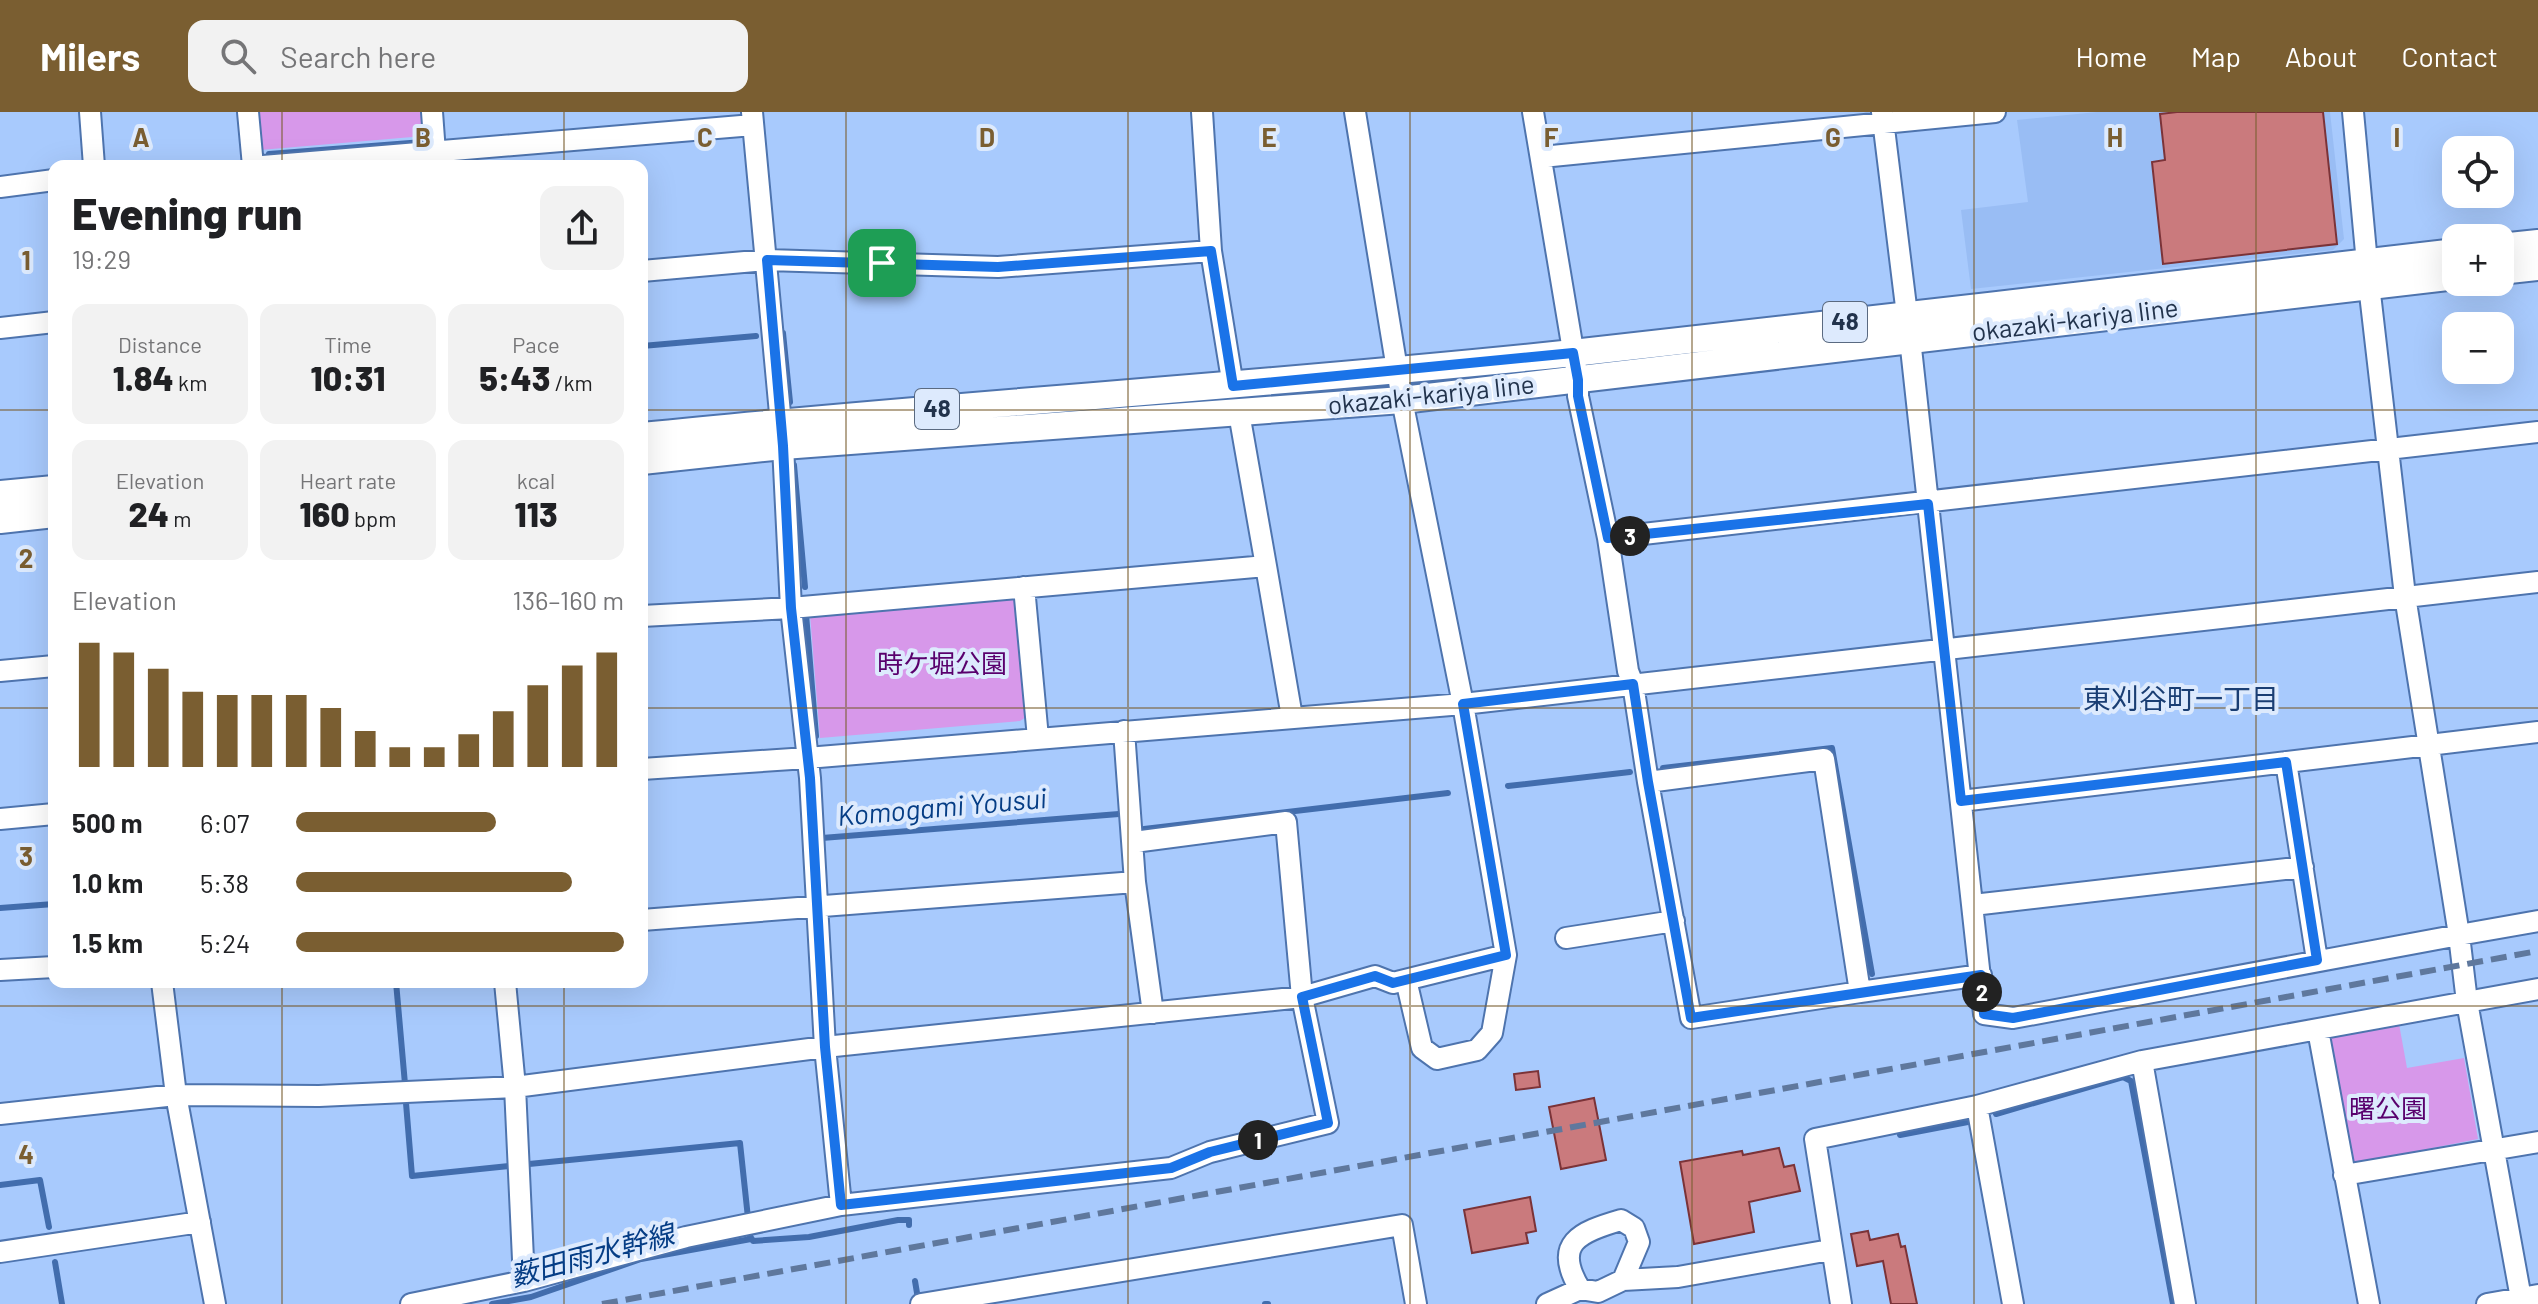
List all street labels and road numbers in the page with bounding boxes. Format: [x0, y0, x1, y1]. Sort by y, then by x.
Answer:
street label: okazaki-kariya line [1970, 290, 2180, 347]
road number: 48 [1823, 302, 1867, 342]
street label: okazaki-kariya line [1326, 367, 1536, 420]
road number: 48 [915, 389, 959, 429]

